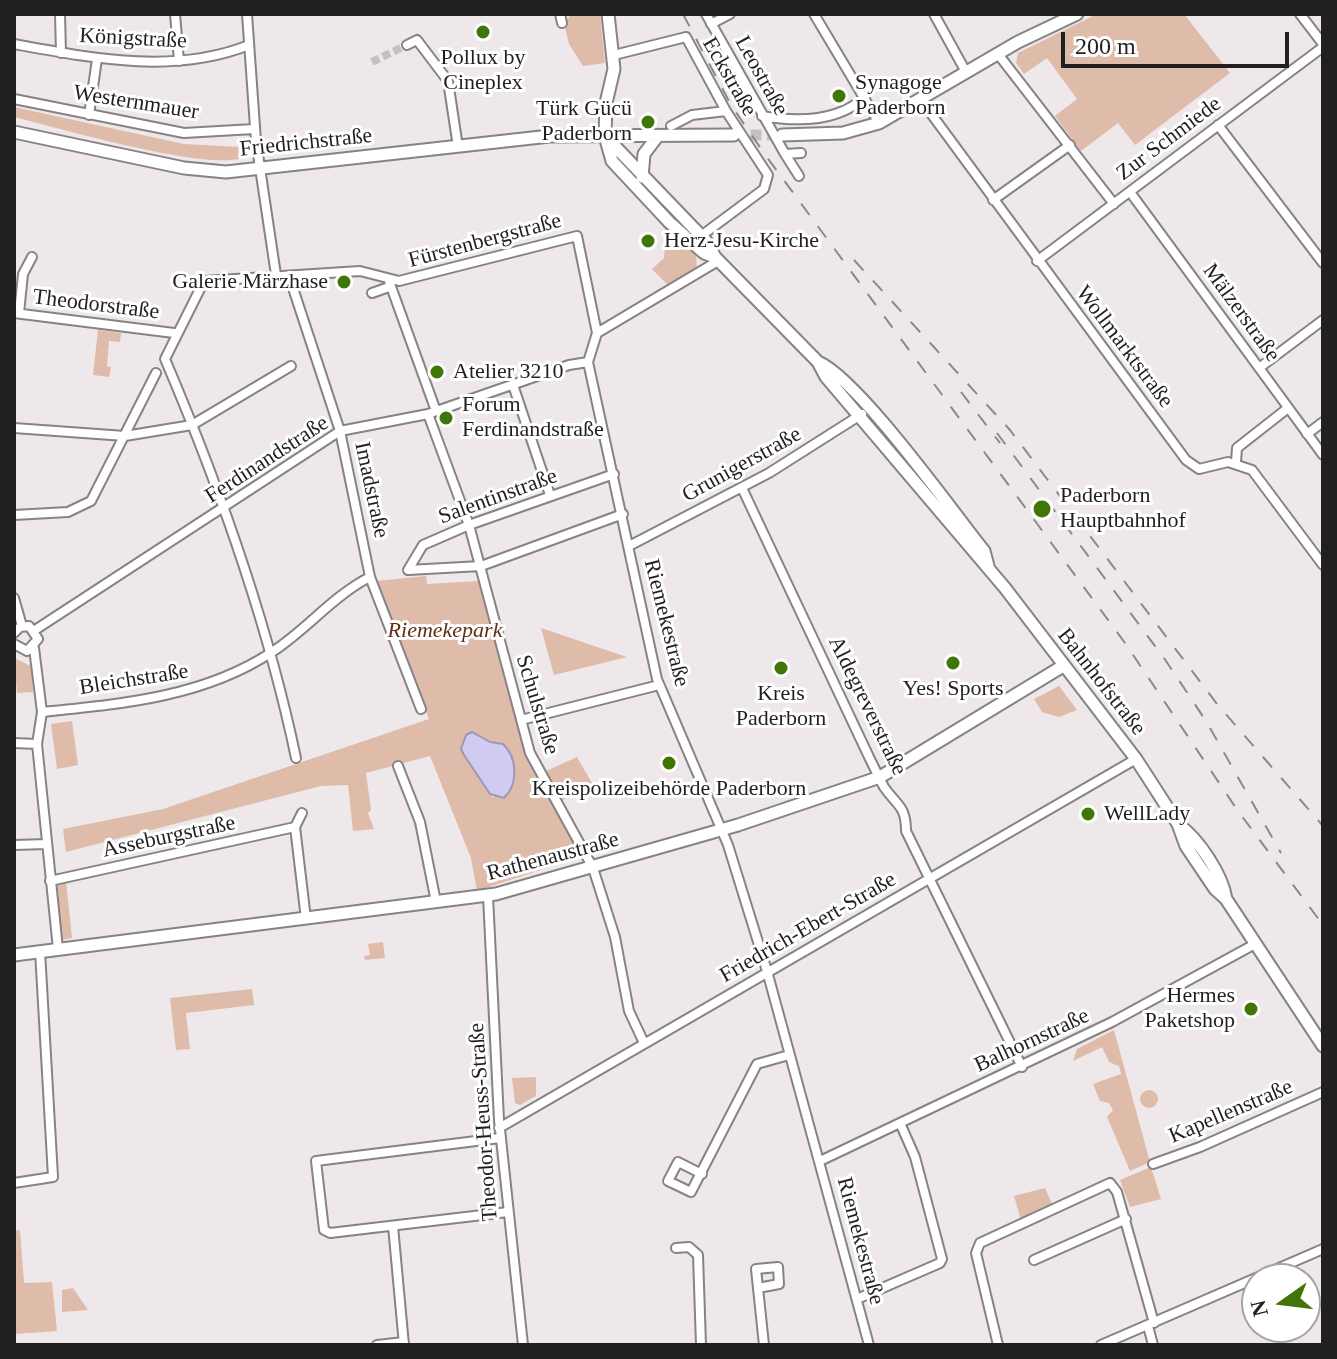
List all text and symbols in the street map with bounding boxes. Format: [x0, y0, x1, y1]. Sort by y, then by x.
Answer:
scale bar [1065, 16, 1293, 66]
street label: Königstraße [79, 23, 187, 55]
marker: Pollux by Cineplex [474, 23, 492, 41]
street label: Leostraße [728, 32, 794, 120]
street label: Eckstraße [696, 33, 762, 121]
text: 200 m [1075, 33, 1136, 59]
place label: Pollux by Cineplex [441, 45, 525, 96]
place label: Synagoge Paderborn [855, 70, 945, 122]
street label: Westernmauer [71, 80, 201, 126]
marker: Synagoge Paderborn [830, 87, 848, 105]
street label: Zur Schmiede [1112, 91, 1226, 187]
place label: Türk Gücü Paderborn [536, 96, 632, 148]
marker: Türk Gücü Paderborn [639, 113, 657, 131]
street label: Friedrichstraße [238, 123, 374, 163]
street label: Fürstenbergstraße [406, 208, 564, 274]
place label: Herz-Jesu-Kirche [664, 228, 819, 254]
marker: Herz-Jesu-Kirche [639, 232, 657, 250]
street label: Mälzerstraße [1197, 259, 1285, 367]
place label: Galerie Märzhase [172, 269, 328, 295]
marker: Galerie Märzhase [335, 273, 353, 291]
street label: Wollmarktstraße [1070, 281, 1178, 413]
street label: Theodorstraße [31, 284, 161, 326]
place label: Atelier 3210 [453, 359, 564, 385]
marker: Atelier 3210 [428, 363, 446, 381]
place label: Forum Ferdinandstraße [462, 392, 604, 444]
marker: Forum Ferdinandstraße [437, 409, 455, 427]
street label: Ferdinandstraße [200, 410, 334, 510]
street label: Grunigerstraße [678, 421, 806, 509]
street label: Imadstraße [348, 439, 394, 541]
street label: Salentinstraße [435, 463, 561, 531]
place label: Paderborn Hauptbahnhof [1060, 483, 1186, 534]
marker: Paderborn Hauptbahnhof [1031, 498, 1053, 520]
street label: Riemekestraße [637, 556, 695, 690]
park label: Riemekepark [388, 618, 502, 644]
street label: Bahnhofstraße [1051, 623, 1151, 741]
street label: Aldegreverstraße [822, 632, 912, 780]
street label: Schulstraße [509, 652, 565, 758]
marker: Yes! Sports [944, 654, 962, 672]
street label: Bleichstraße [78, 658, 190, 702]
marker: Kreis Paderborn [772, 659, 790, 677]
place label: Yes! Sports [902, 676, 1004, 702]
place label: Kreis Paderborn [736, 681, 826, 732]
marker: Kreispolizeibehörde Paderborn [660, 754, 678, 772]
place label: Kreispolizeibehörde Paderborn [532, 776, 806, 802]
place label: WellLady [1104, 801, 1190, 827]
marker: WellLady [1079, 805, 1097, 823]
street label: Asseburgstraße [100, 810, 238, 864]
street label: Rathenaustraße [484, 827, 622, 887]
street label: Friedrich-Ebert-Straße [715, 867, 901, 989]
place label: Hermes Paketshop [1145, 983, 1235, 1034]
marker: Hermes Paketshop [1242, 1000, 1260, 1018]
street label: Balhornstraße [970, 1003, 1094, 1079]
street label: Theodor-Heuss-Straße [464, 1022, 504, 1222]
street label: Kapellenstraße [1165, 1074, 1297, 1150]
street label: Riemekestraße [830, 1174, 890, 1308]
north arrow [1241, 1263, 1321, 1343]
text: N [1245, 1298, 1273, 1319]

